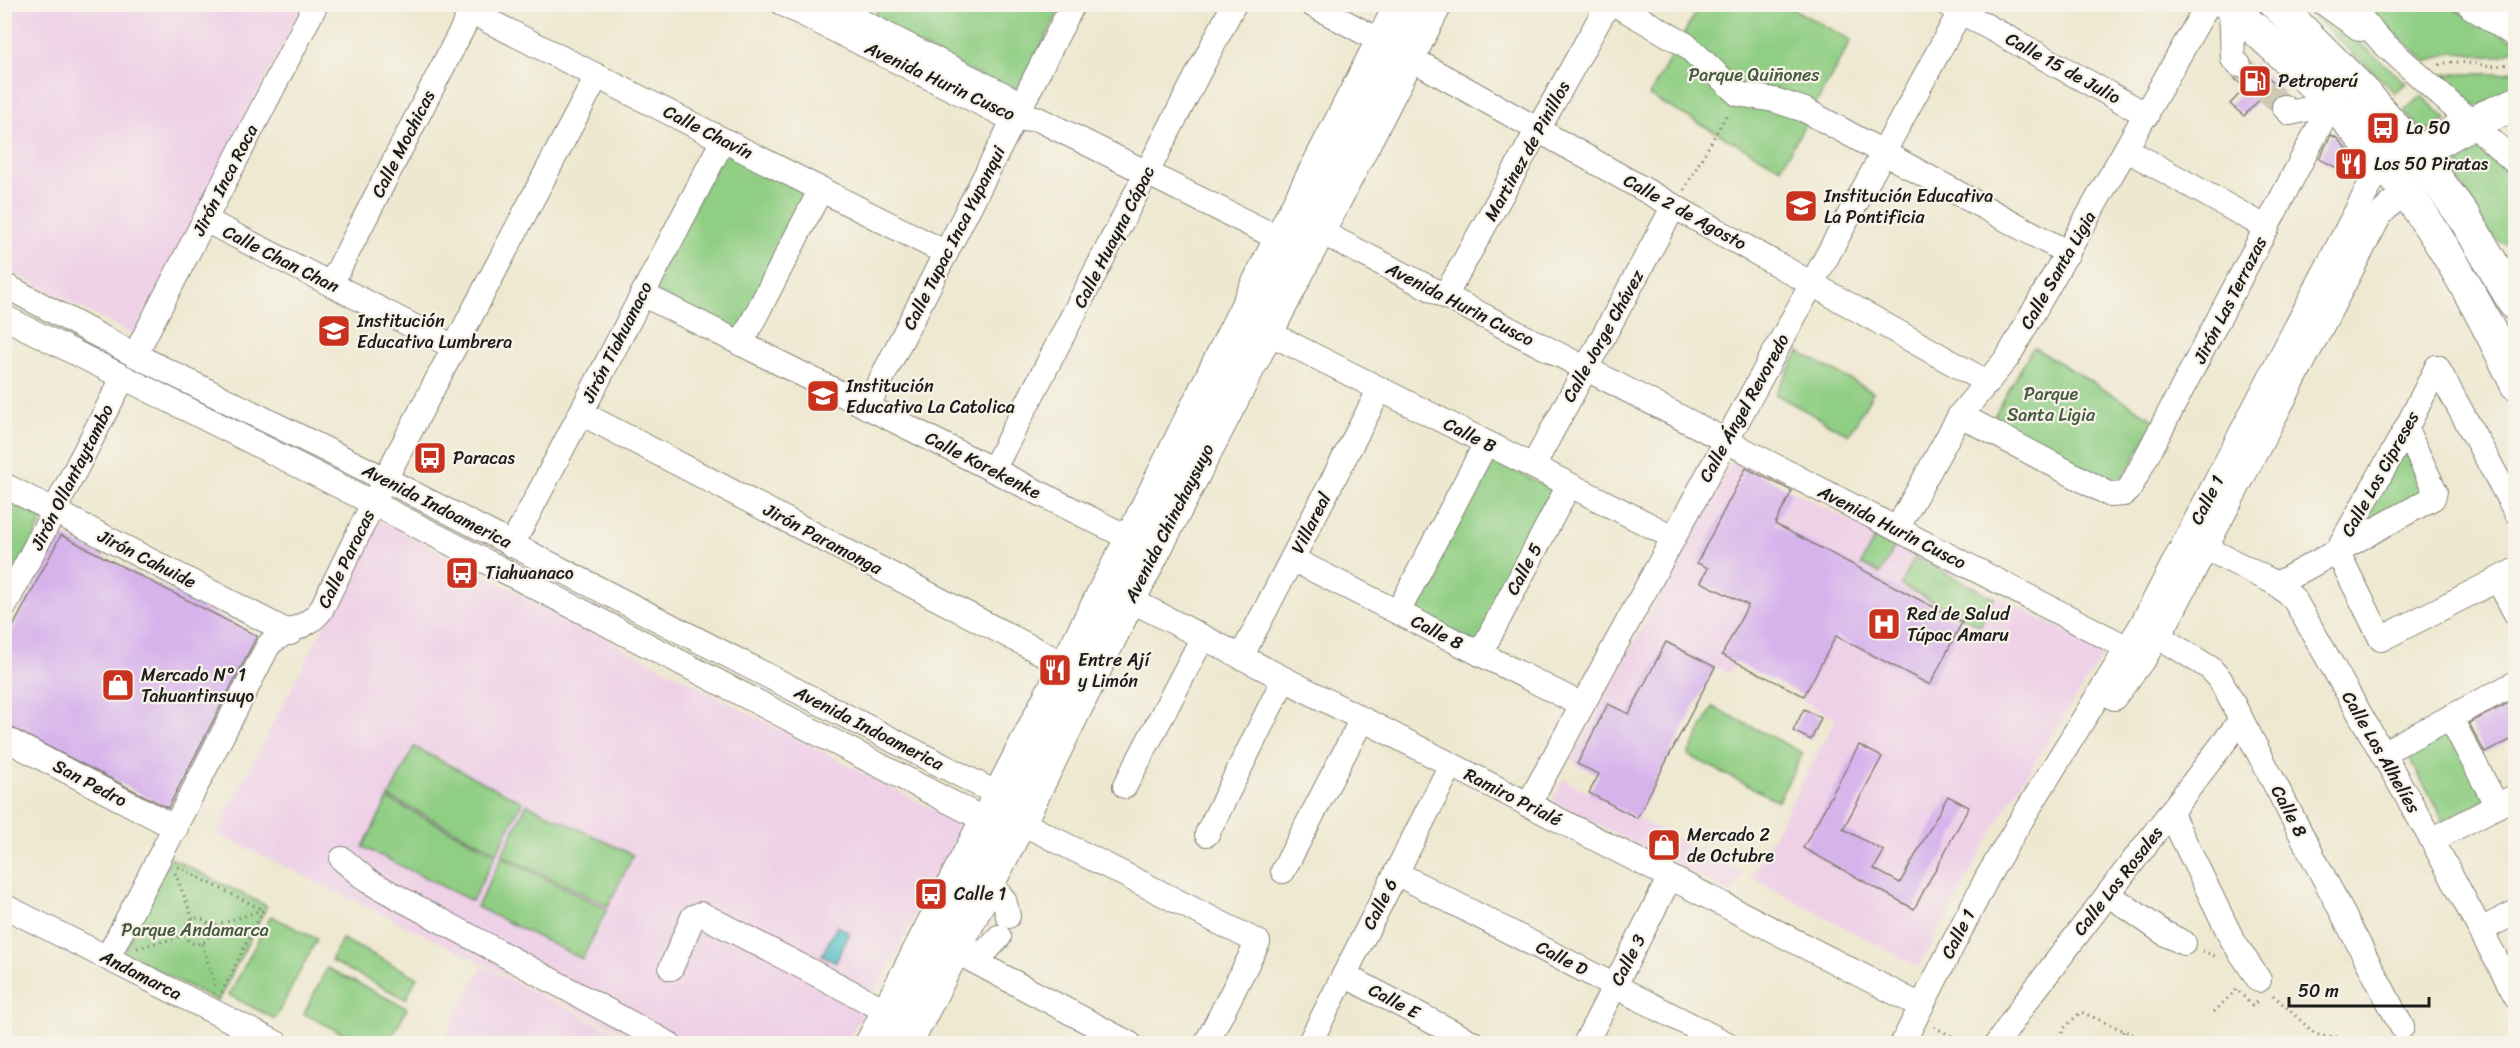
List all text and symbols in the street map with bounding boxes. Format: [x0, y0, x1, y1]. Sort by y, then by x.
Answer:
street label: Calle 15 de Julio [1999, 23, 2127, 113]
street label: Avenida Hurin Cusco [859, 32, 1021, 130]
park label: Parque Quiñones [1688, 59, 1820, 91]
fuel station icon: Petroperú [2237, 63, 2273, 99]
place label: Petroperú [2278, 65, 2358, 97]
street label: Martinez de Pinillos [1475, 74, 1579, 227]
street label: Calle Mochicas [362, 84, 444, 204]
street label: Calle Chavín [657, 96, 759, 168]
bus stop icon: La 50 [2365, 110, 2401, 146]
place label: La 50 [2406, 112, 2450, 144]
street label: Jirón Inca Roca [183, 118, 267, 243]
street label: Calle Tupac Inca Yupanqui [894, 139, 1015, 336]
restaurant icon: Los 50 Piratas [2333, 146, 2369, 182]
place label: Los 50 Piratas [2374, 148, 2489, 180]
street label: Calle Huayna Cápac [1064, 160, 1164, 314]
street label: Calle 2 de Agosto [1617, 165, 1753, 259]
place label: Institución Educativa La Pontificia [1823, 180, 1993, 233]
school or university icon: Institución Educativa La Pontificia [1783, 188, 1819, 224]
street label: Calle Santa Ligia [2011, 205, 2105, 335]
street label: Calle Chan Chan [217, 216, 345, 302]
street label: Jirón Las Terrazas [2184, 230, 2276, 370]
street label: Avenida Hurin Cusco [1379, 252, 1540, 355]
street label: Calle Jorge Chávez [1553, 263, 1653, 408]
street label: Jirón Tiahuanaco [572, 276, 661, 409]
place label: Institución Educativa Lumbrera [356, 305, 512, 358]
school or university icon: Institución Educativa Lumbrera [316, 313, 352, 349]
street label: Calle Ángel Revoredo [1690, 328, 1798, 488]
place label: Institución Educativa La Catolica [845, 370, 1015, 423]
school or university icon: Institución Educativa La Catolica [805, 378, 841, 414]
park label: Parque Santa Ligia [2007, 378, 2096, 431]
street label: Jirón Ollantaytambo [21, 398, 123, 557]
street label: Calle Los Cipreses [2332, 404, 2428, 543]
street label: Calle B [1438, 408, 1502, 462]
street label: Calle Korekenke [919, 422, 1047, 508]
street label: Avenida Chinchaysuyo [1115, 438, 1223, 609]
bus stop icon: Paracas [412, 440, 448, 476]
place label: Paracas [453, 442, 515, 474]
street label: Avenida Indoamerica [355, 454, 518, 558]
street label: Calle 1 [2181, 469, 2233, 531]
street label: Avenida Hurin Cusco [1811, 475, 1972, 578]
street label: Villareal [1282, 486, 1340, 559]
street label: Jirón Paramonga [757, 494, 889, 584]
street label: Calle Paracas [308, 503, 384, 614]
street label: Jirón Cahuide [91, 520, 202, 598]
street label: Calle 5 [1497, 537, 1551, 601]
bus stop icon: Tiahuanaco [444, 555, 480, 591]
place label: Tiahuanaco [485, 557, 574, 589]
place label: Red de Salud Túpac Amaru [1907, 598, 2011, 651]
street label: Calle 8 [1405, 605, 1469, 659]
hospital icon: Red de Salud Túpac Amaru [1866, 606, 1902, 642]
place label: Entre Ají y Limón [1078, 644, 1151, 697]
restaurant icon: Entre Ají y Limón [1037, 652, 1073, 688]
place label: Mercado N° 1 Tahuantinsuyo [141, 659, 254, 712]
shop icon: Mercado N° 1 Tahuantinsuyo [100, 667, 136, 703]
street label: Avenida Indoamerica [787, 676, 950, 780]
street label: Calle Los Alhelíes [2333, 685, 2429, 820]
street label: San Pedro [47, 750, 133, 816]
street label: Ramiro Prialé [1458, 759, 1568, 835]
street label: Calle 8 [2262, 779, 2316, 843]
place label: Mercado 2 de Octubre [1687, 819, 1774, 872]
street label: Calle Los Rosales [2065, 819, 2172, 943]
shop icon: Mercado 2 de Octubre [1646, 827, 1682, 863]
street label: Calle 6 [1353, 872, 1407, 936]
bus stop icon: Calle 1 [913, 876, 949, 912]
place label: Calle 1 [954, 878, 1006, 910]
street label: Calle 1 [1932, 903, 1984, 965]
park label: Parque Andamarca [121, 914, 269, 946]
street label: Calle 3 [1601, 928, 1655, 991]
street label: Calle D [1530, 931, 1594, 985]
street label: Andamarca [94, 940, 188, 1009]
scale bar [2289, 970, 2428, 1008]
street label: Calle E [1362, 974, 1426, 1028]
text: 50 m [2298, 975, 2339, 1007]

